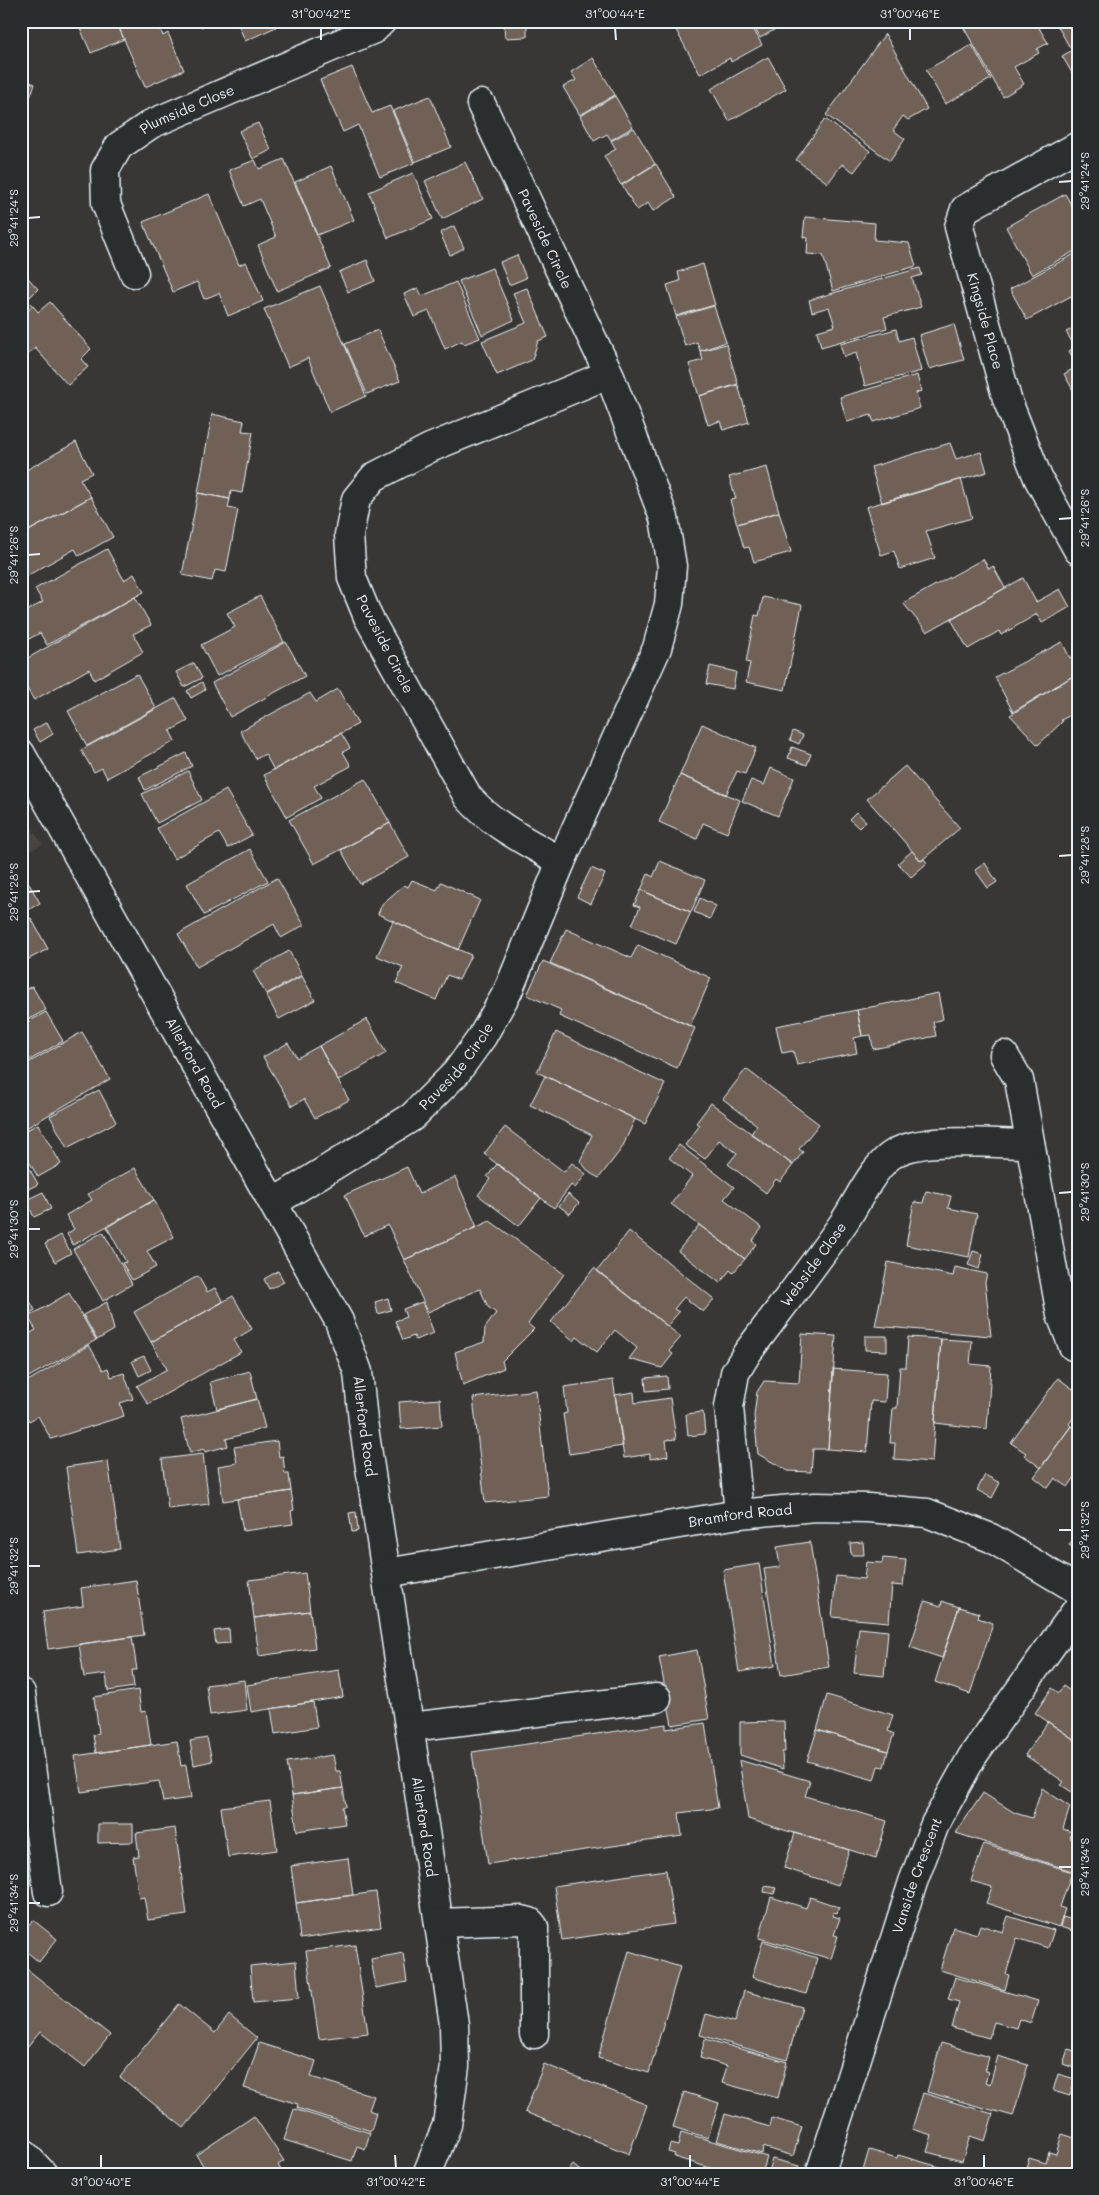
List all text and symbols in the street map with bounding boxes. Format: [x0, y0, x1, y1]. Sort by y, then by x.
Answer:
text: 31°00'42"E [291, 5, 351, 21]
text: 31°00'44"E [585, 5, 645, 21]
text: 31°00'46"E [880, 5, 940, 21]
street label: Plumside Close [136, 80, 237, 138]
text: 29°41'24"S [1076, 152, 1092, 210]
street label: Paveside Circle [514, 186, 577, 292]
text: 29°41'24"S [5, 189, 21, 247]
street label: Kingside Place [963, 270, 1008, 371]
text: 29°41'26"S [1076, 489, 1092, 547]
text: 29°41'26"S [5, 526, 21, 584]
street label: Paveside Circle [352, 591, 418, 696]
text: 29°41'28"S [1076, 826, 1092, 884]
text: 29°41'28"S [5, 863, 21, 921]
street label: Allerford Road [161, 1014, 228, 1112]
street label: Paveside Circle [414, 1019, 497, 1114]
text: 29°41'30"S [1076, 1162, 1092, 1221]
text: 29°41'30"S [5, 1199, 21, 1258]
street label: Webside Close [775, 1218, 850, 1310]
street label: Allerford Road [349, 1375, 381, 1478]
street label: Bramford Road [687, 1499, 793, 1531]
text: 29°41'32"S [1076, 1501, 1092, 1559]
text: 29°41'32"S [5, 1537, 21, 1595]
street label: Allerford Road [408, 1775, 442, 1878]
street label: Vanside Crescent [887, 1813, 946, 1936]
text: 29°41'34"S [1076, 1837, 1092, 1896]
text: 29°41'34"S [5, 1873, 21, 1932]
text: 31°00'40"E [71, 2173, 131, 2189]
text: 31°00'42"E [366, 2173, 426, 2189]
text: 31°00'44"E [660, 2173, 720, 2189]
text: 31°00'46"E [954, 2173, 1014, 2189]

